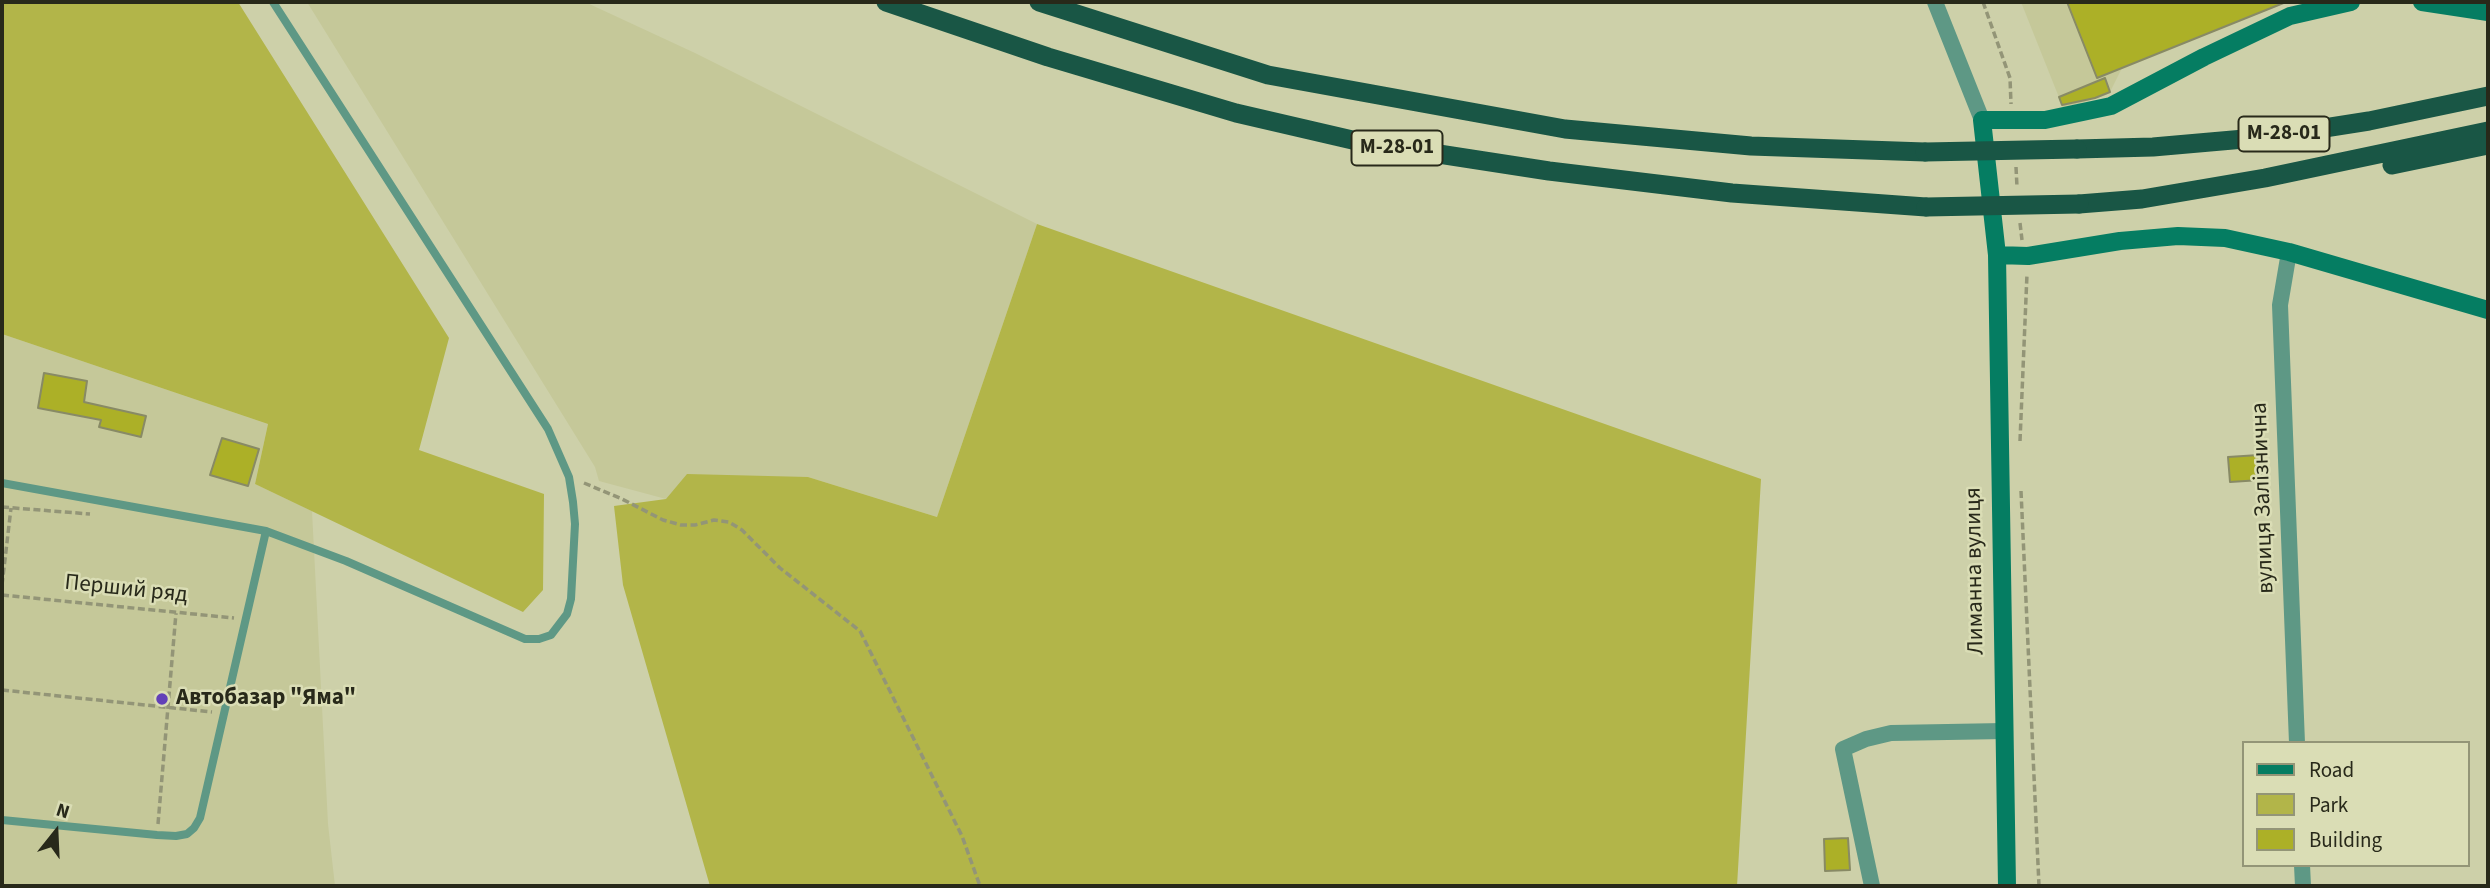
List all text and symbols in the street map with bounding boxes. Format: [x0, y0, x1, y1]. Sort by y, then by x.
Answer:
road number: М-28-01 [2238, 116, 2330, 152]
road number: М-28-01 [1352, 130, 1442, 166]
street label: вулиця Залізнична [2247, 402, 2281, 594]
street label: Лиманна вулиця [1961, 487, 1991, 655]
street label: Перший ряд [63, 570, 189, 610]
place label: Автобазар "Яма" [176, 685, 356, 713]
marker: Автобазар "Яма" [154, 691, 170, 707]
legend [2242, 741, 2469, 867]
text: Road [2309, 755, 2354, 785]
text: Park [2309, 790, 2348, 820]
north arrow [21, 797, 91, 867]
text: N [52, 797, 73, 826]
text: Building [2309, 825, 2382, 855]

